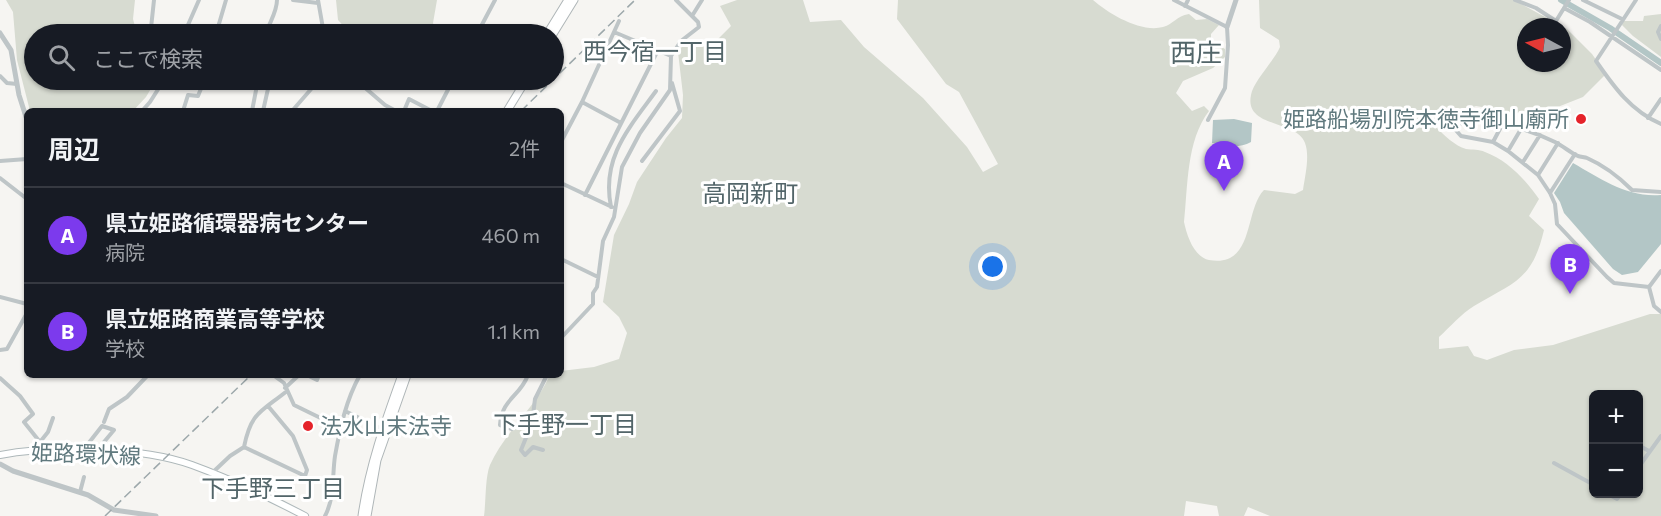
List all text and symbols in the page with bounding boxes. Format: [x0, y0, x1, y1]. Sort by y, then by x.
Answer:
north arrow [1517, 18, 1571, 72]
search box [24, 24, 564, 90]
district label: 西今宿一丁目 [583, 36, 727, 65]
district label: 西庄 [1170, 36, 1222, 67]
icon: search [45, 41, 78, 74]
text: ここで検索 [93, 45, 203, 72]
place label: 姫路船場別院本徳寺御山廟所 [1283, 105, 1569, 132]
marker: 姫路船場別院本徳寺御山廟所 [1574, 112, 1588, 126]
text: 周辺 [48, 133, 100, 164]
text: 2件 [509, 136, 540, 160]
pin: A [1204, 142, 1244, 191]
district label: 高岡新町 [702, 178, 798, 207]
text: 県立姫路循環器病センター [105, 209, 369, 236]
text: A [60, 223, 75, 247]
text: 460 m [482, 223, 540, 247]
text: 病院 [105, 240, 145, 264]
pin: B [1550, 244, 1590, 294]
your location [978, 252, 1007, 281]
text: 県立姫路商業高等学校 [105, 305, 325, 332]
text: B [61, 319, 74, 343]
text: 1.1 km [488, 319, 540, 343]
text: 学校 [105, 336, 145, 360]
map controls [1589, 390, 1643, 498]
button: + [1589, 390, 1643, 444]
district label: 下手野一丁目 [493, 409, 637, 438]
place label: 法水山末法寺 [320, 412, 452, 439]
marker: 法水山末法寺 [301, 419, 315, 433]
street label: 姫路環状線 [31, 438, 141, 469]
button: − [1589, 444, 1643, 498]
district label: 下手野三丁目 [201, 473, 345, 502]

